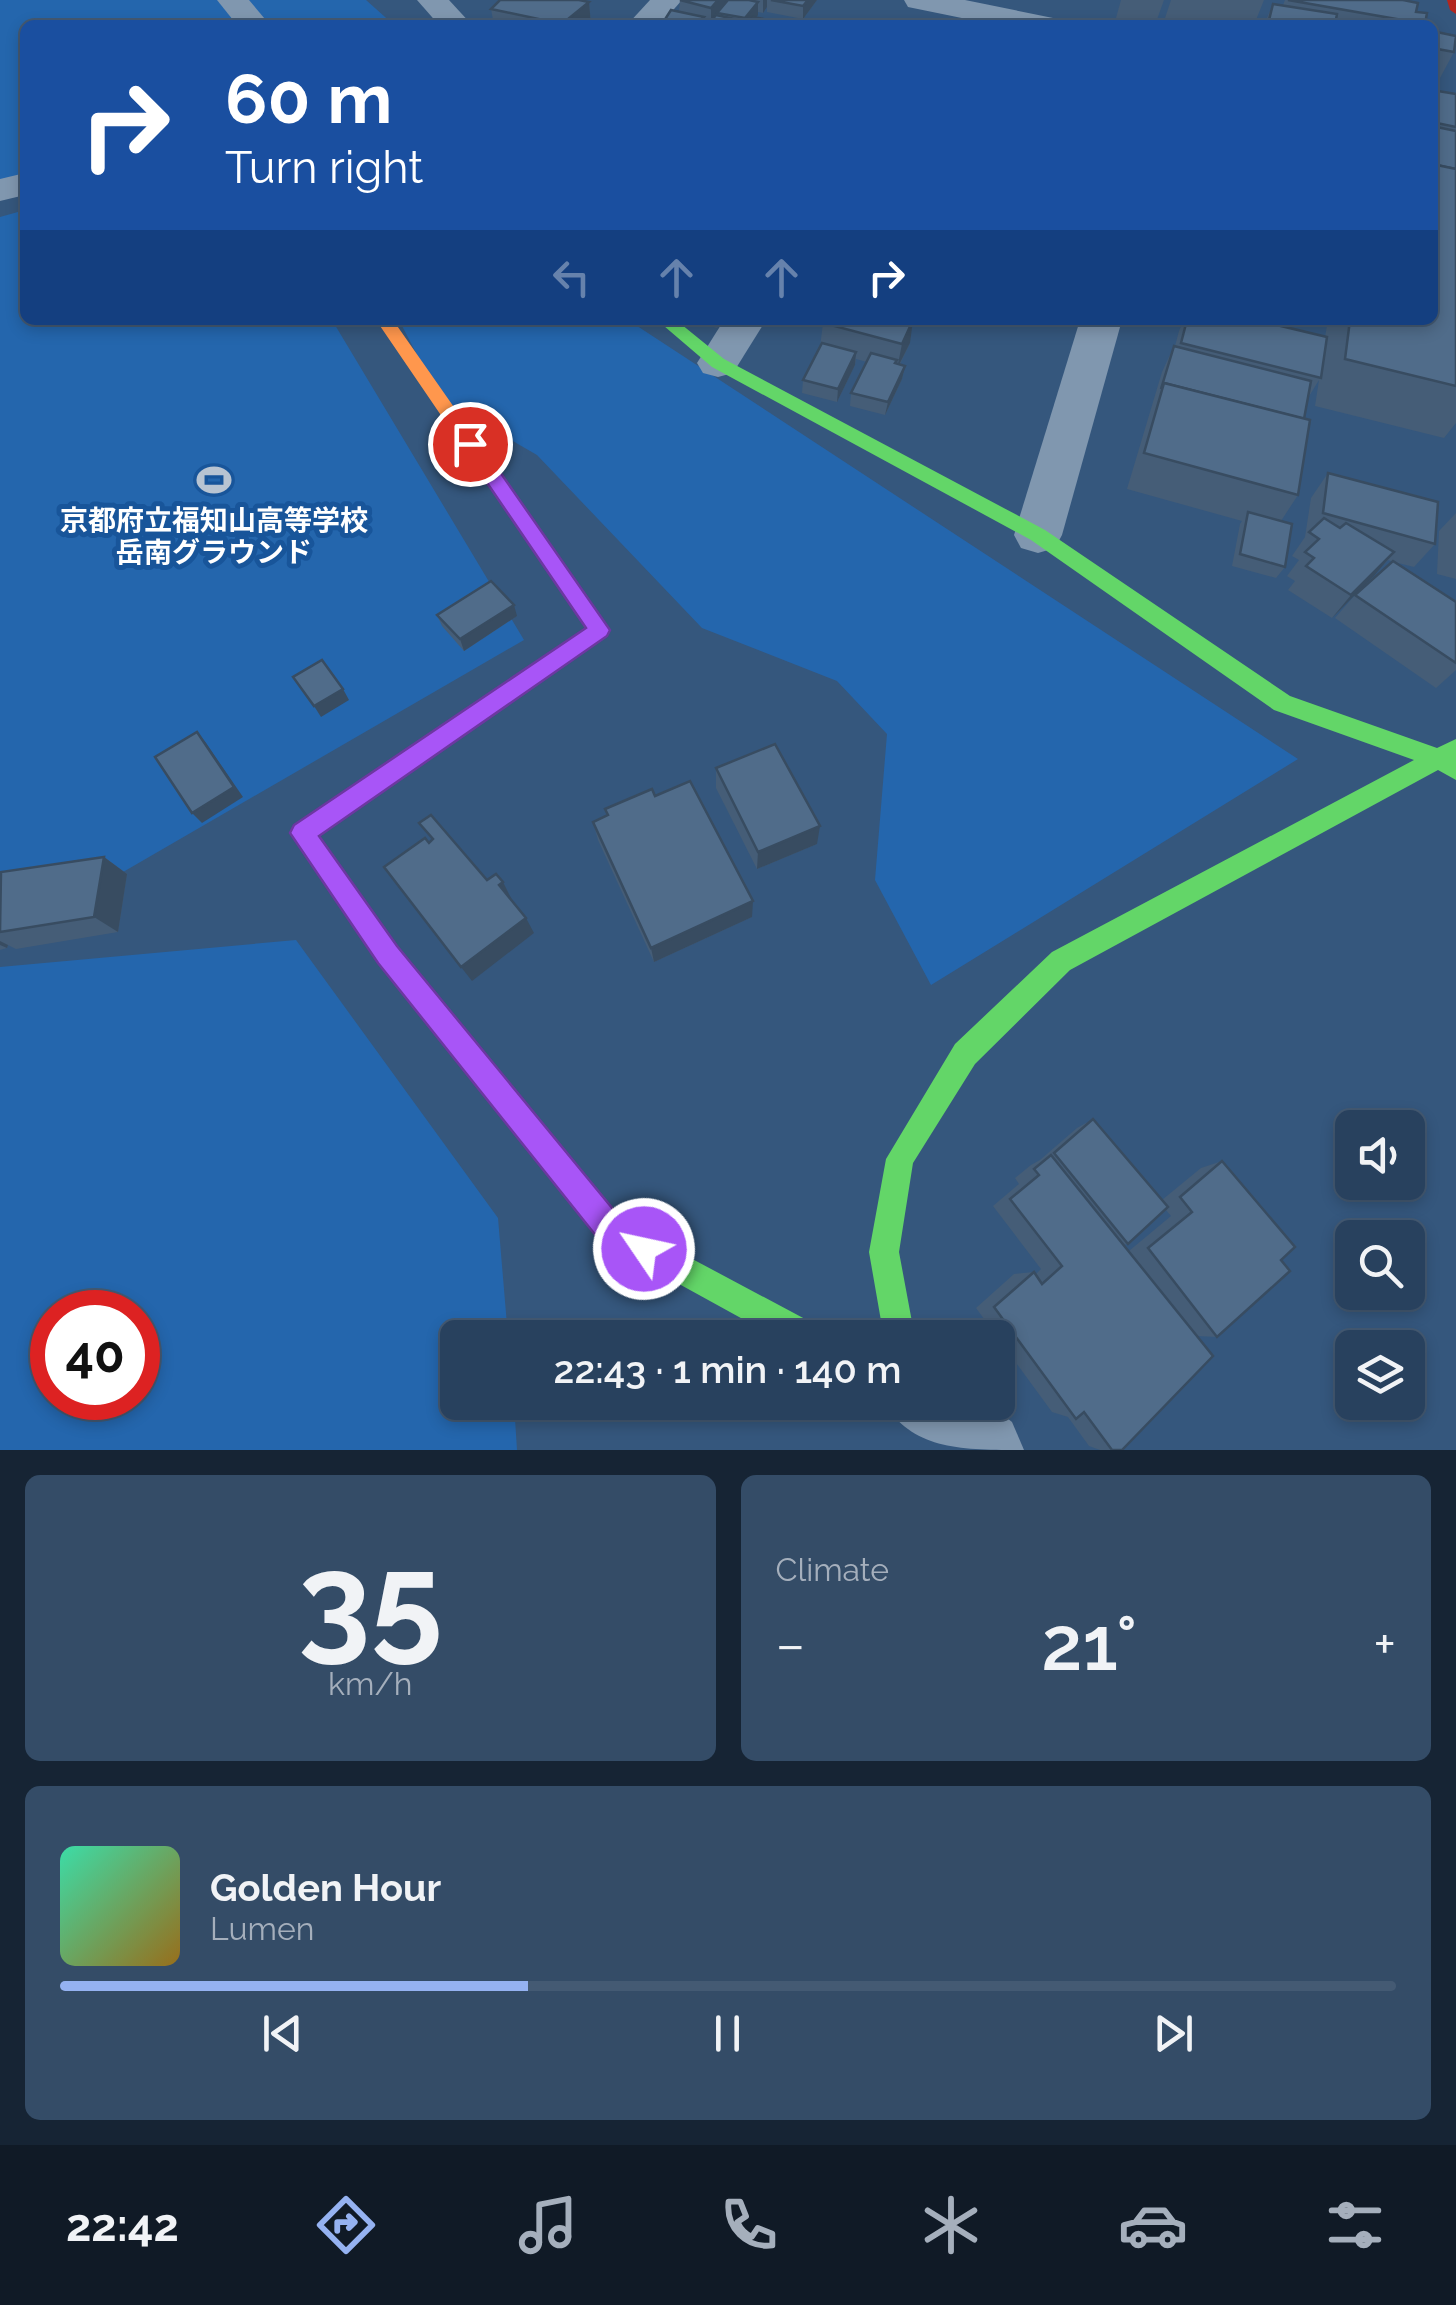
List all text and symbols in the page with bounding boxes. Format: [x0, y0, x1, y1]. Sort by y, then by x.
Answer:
text: 60 m [225, 57, 392, 139]
icon: right [60, 60, 190, 190]
text: Turn right [225, 141, 423, 194]
icon: left [544, 250, 599, 305]
icon: ahead [649, 250, 704, 305]
icon: ahead [754, 250, 809, 305]
icon: right [859, 250, 914, 305]
pin [428, 402, 513, 487]
icon: arrive [443, 417, 498, 472]
sports icon: 京都府立福知山高等学校 岳南グラウンド [195, 461, 233, 499]
place label: 京都府立福知山高等学校 岳南グラウンド [60, 504, 368, 569]
map controls [1335, 1110, 1425, 1420]
button: sound [1335, 1110, 1425, 1200]
position arrow [592, 1197, 696, 1301]
button: search [1335, 1220, 1425, 1310]
speed limit sign: 40 [30, 1290, 160, 1420]
button: layers [1335, 1330, 1425, 1420]
text: 22:43 · 1 min · 140 m [554, 1347, 901, 1392]
text: 35 [298, 1524, 443, 1676]
text: Climate [776, 1551, 889, 1588]
text: 21° [1041, 1599, 1137, 1688]
text: − [776, 1612, 805, 1677]
text: + [1373, 1612, 1396, 1677]
text: km/h [328, 1665, 412, 1702]
text: Golden Hour [210, 1865, 441, 1910]
text: Lumen [210, 1910, 314, 1947]
icon: previous [255, 2006, 310, 2061]
icon: pause [700, 2006, 755, 2061]
icon: next [1146, 2006, 1201, 2061]
icon: directions [311, 2190, 381, 2260]
icon: music [513, 2190, 583, 2260]
icon: phone [714, 2190, 784, 2260]
icon: climate [916, 2190, 986, 2260]
icon: car [1118, 2190, 1188, 2260]
icon: filters [1320, 2190, 1390, 2260]
text: 22:42 [66, 2199, 179, 2252]

